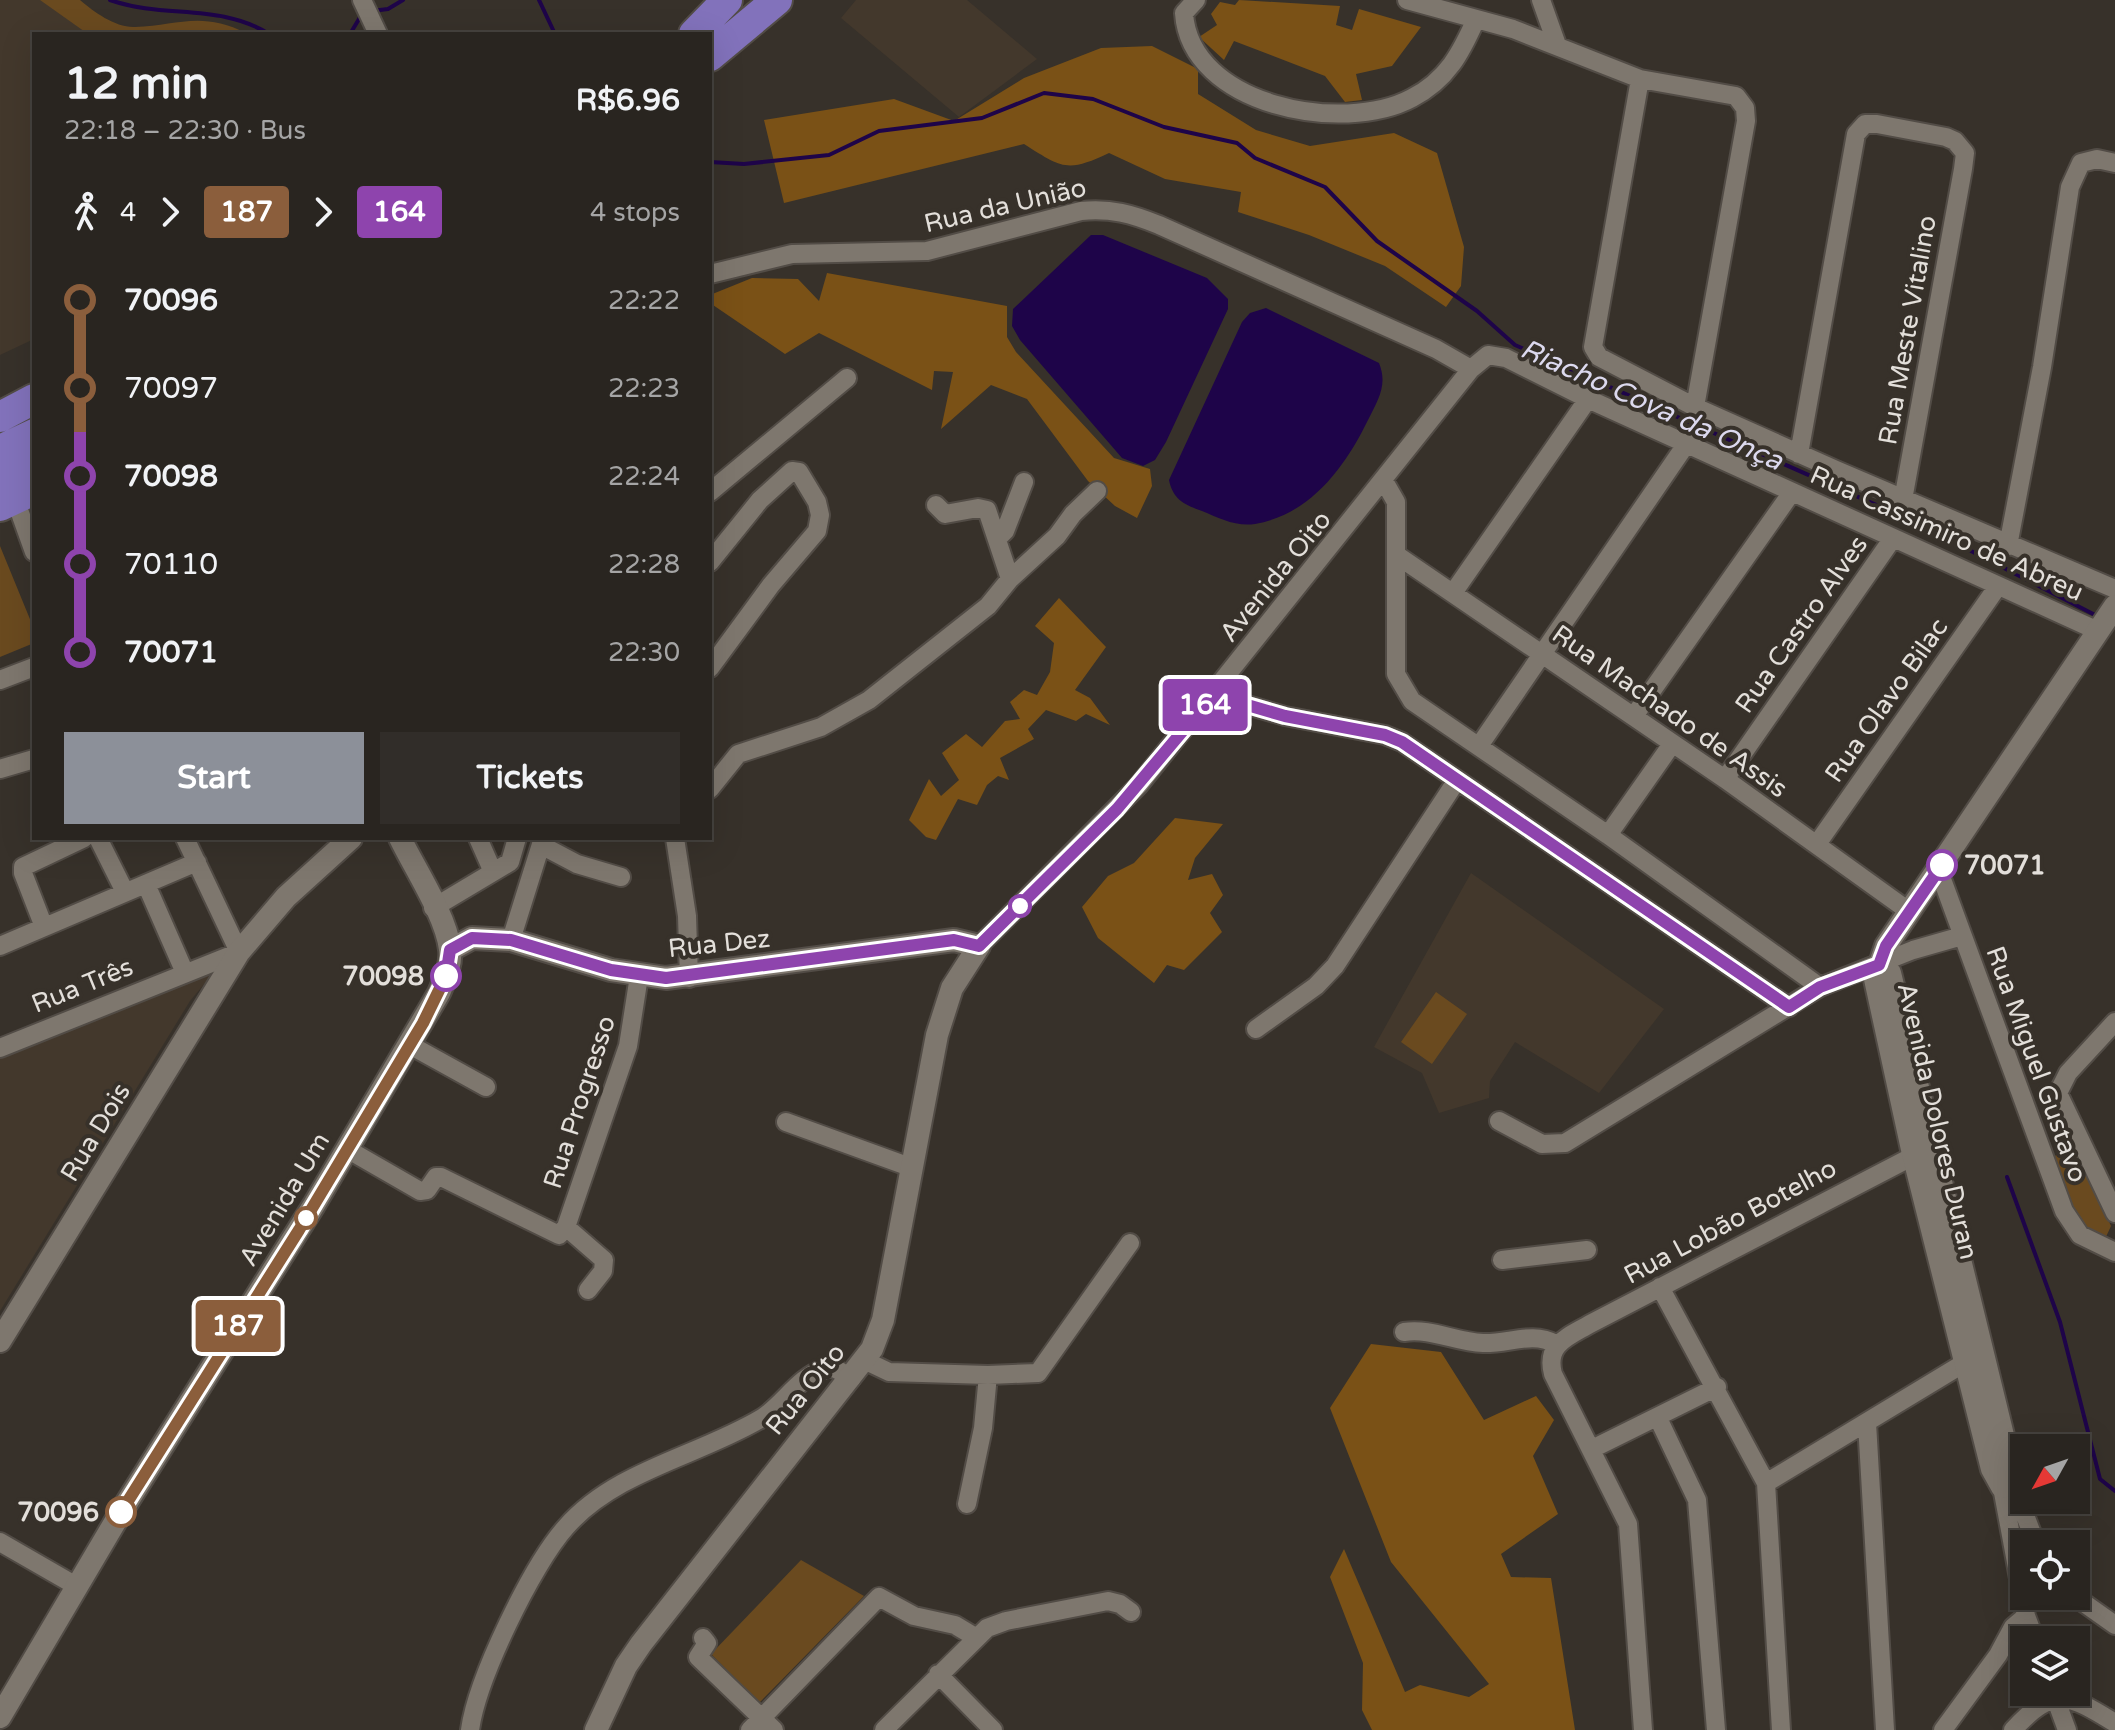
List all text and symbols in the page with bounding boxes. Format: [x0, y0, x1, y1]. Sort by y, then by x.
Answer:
text: 12 min [64, 58, 209, 111]
text: R$6.96 [576, 82, 680, 119]
text: 22:18 – 22:30 · Bus [64, 115, 306, 146]
street label: Rua da União [921, 172, 1089, 239]
icon: walk [64, 190, 108, 234]
icon: forward [148, 190, 192, 234]
icon: forward [301, 190, 345, 234]
text: 187 [220, 195, 273, 229]
text: 164 [373, 195, 426, 229]
text: 4 [120, 197, 136, 228]
text: 4 stops [590, 197, 680, 228]
street label: Rua Meste Vitalino [1872, 213, 1943, 447]
text: 70096 [124, 282, 218, 319]
text: 22:22 [608, 285, 680, 316]
water label: Riacho Cova da Onça [1515, 332, 1789, 479]
text: 70097 [124, 370, 218, 407]
text: 22:23 [608, 373, 680, 404]
text: 70098 [124, 458, 218, 495]
street label: Rua Cassimiro de Abreu [1805, 459, 2088, 608]
text: 22:24 [608, 461, 680, 492]
street label: Avenida Oito [1213, 504, 1338, 648]
street label: Rua Castro Alves [1729, 530, 1874, 719]
text: 70110 [124, 546, 218, 583]
text: 22:28 [608, 549, 680, 580]
street label: Rua Olavo Bilac [1818, 612, 1954, 788]
street label: Rua Machado de Assis [1546, 618, 1793, 804]
text: 70071 [124, 634, 218, 671]
text: 22:30 [608, 637, 680, 668]
line badge: 164 [1159, 679, 1251, 731]
text: 164 [1179, 688, 1231, 722]
button: Start [64, 732, 364, 824]
button: Tickets [380, 732, 680, 824]
marker: 70071 [1927, 850, 1957, 880]
place label: 70071 [1964, 850, 2046, 881]
unlabelled marker [1009, 895, 1031, 917]
street label: Rua Dez [667, 923, 772, 964]
street label: Rua Miguel Gustavo [1979, 942, 2094, 1186]
street label: Rua Três [27, 951, 137, 1020]
place label: 70098 [342, 961, 424, 992]
marker: 70098 [431, 961, 461, 991]
street label: Avenida Dolores Duran [1891, 980, 1984, 1263]
street label: Rua Progresso [537, 1012, 622, 1192]
street label: Rua Dois [54, 1077, 137, 1187]
street label: Avenida Um [233, 1127, 336, 1272]
street label: Rua Lobão Botelho [1619, 1152, 1842, 1291]
unlabelled marker [295, 1207, 317, 1229]
line badge: 187 [192, 1300, 284, 1352]
text: 187 [212, 1309, 264, 1343]
street label: Rua Oito [759, 1337, 852, 1441]
north arrow [2010, 1434, 2090, 1514]
map controls [2010, 1434, 2090, 1706]
place label: 70096 [17, 1497, 99, 1528]
marker: 70096 [106, 1497, 136, 1527]
button: locate [2010, 1530, 2090, 1610]
button: layers [2010, 1626, 2090, 1706]

